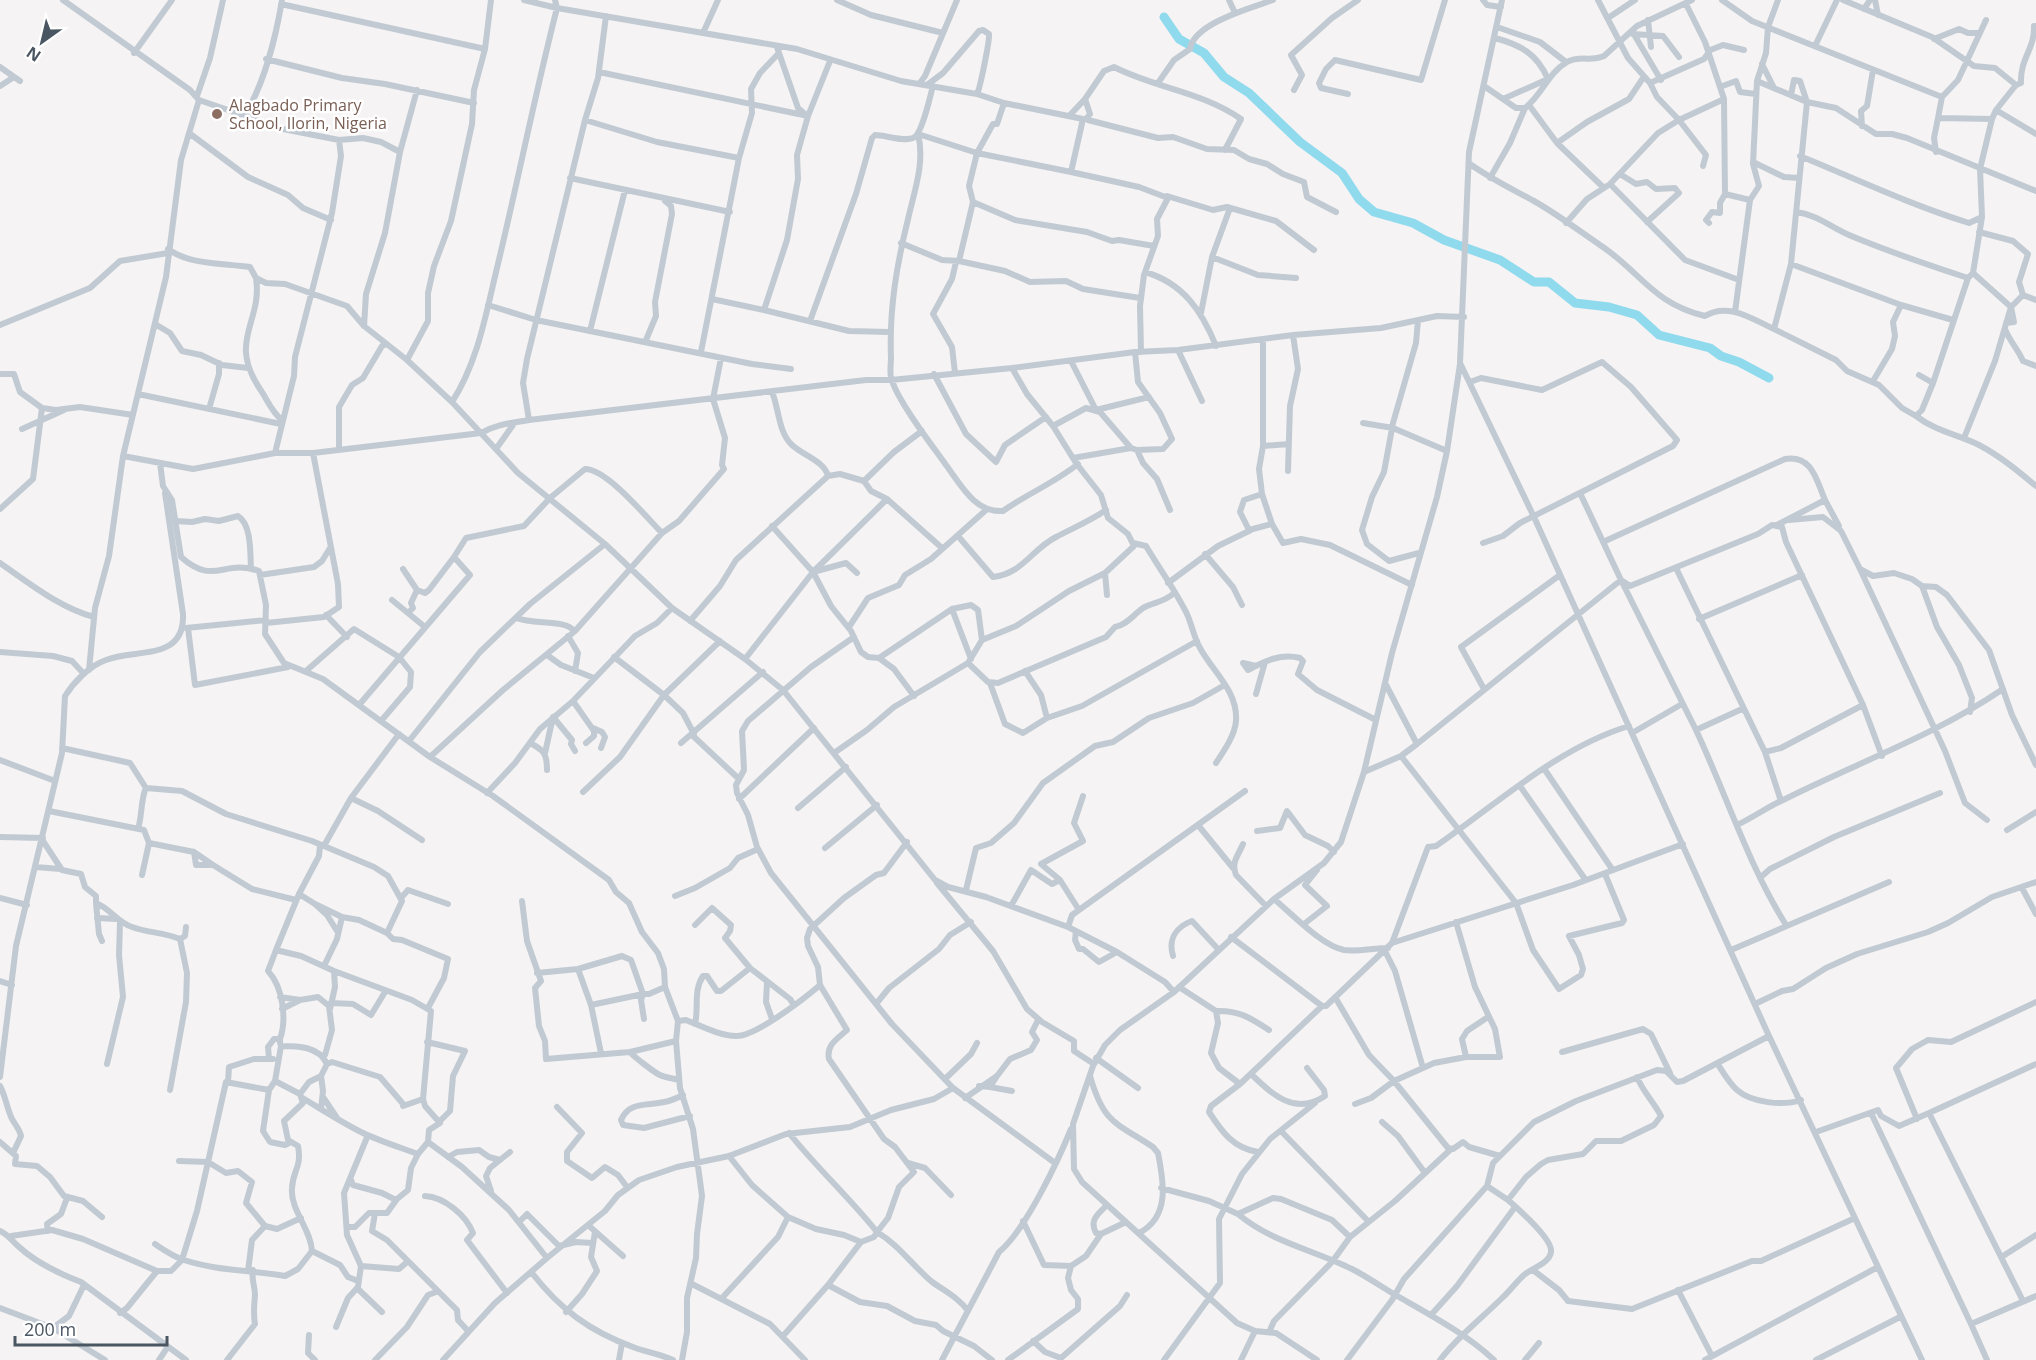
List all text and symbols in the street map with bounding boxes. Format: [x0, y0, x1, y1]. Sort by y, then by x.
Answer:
north arrow [12, 12, 72, 72]
text: N [22, 42, 45, 67]
place label: Alagbado Primary School, Ilorin, Nigeria [229, 94, 387, 134]
marker: Alagbado Primary School, Ilorin, Nigeria [210, 107, 224, 121]
scale bar [15, 1309, 166, 1347]
text: 200 m [24, 1317, 76, 1341]

